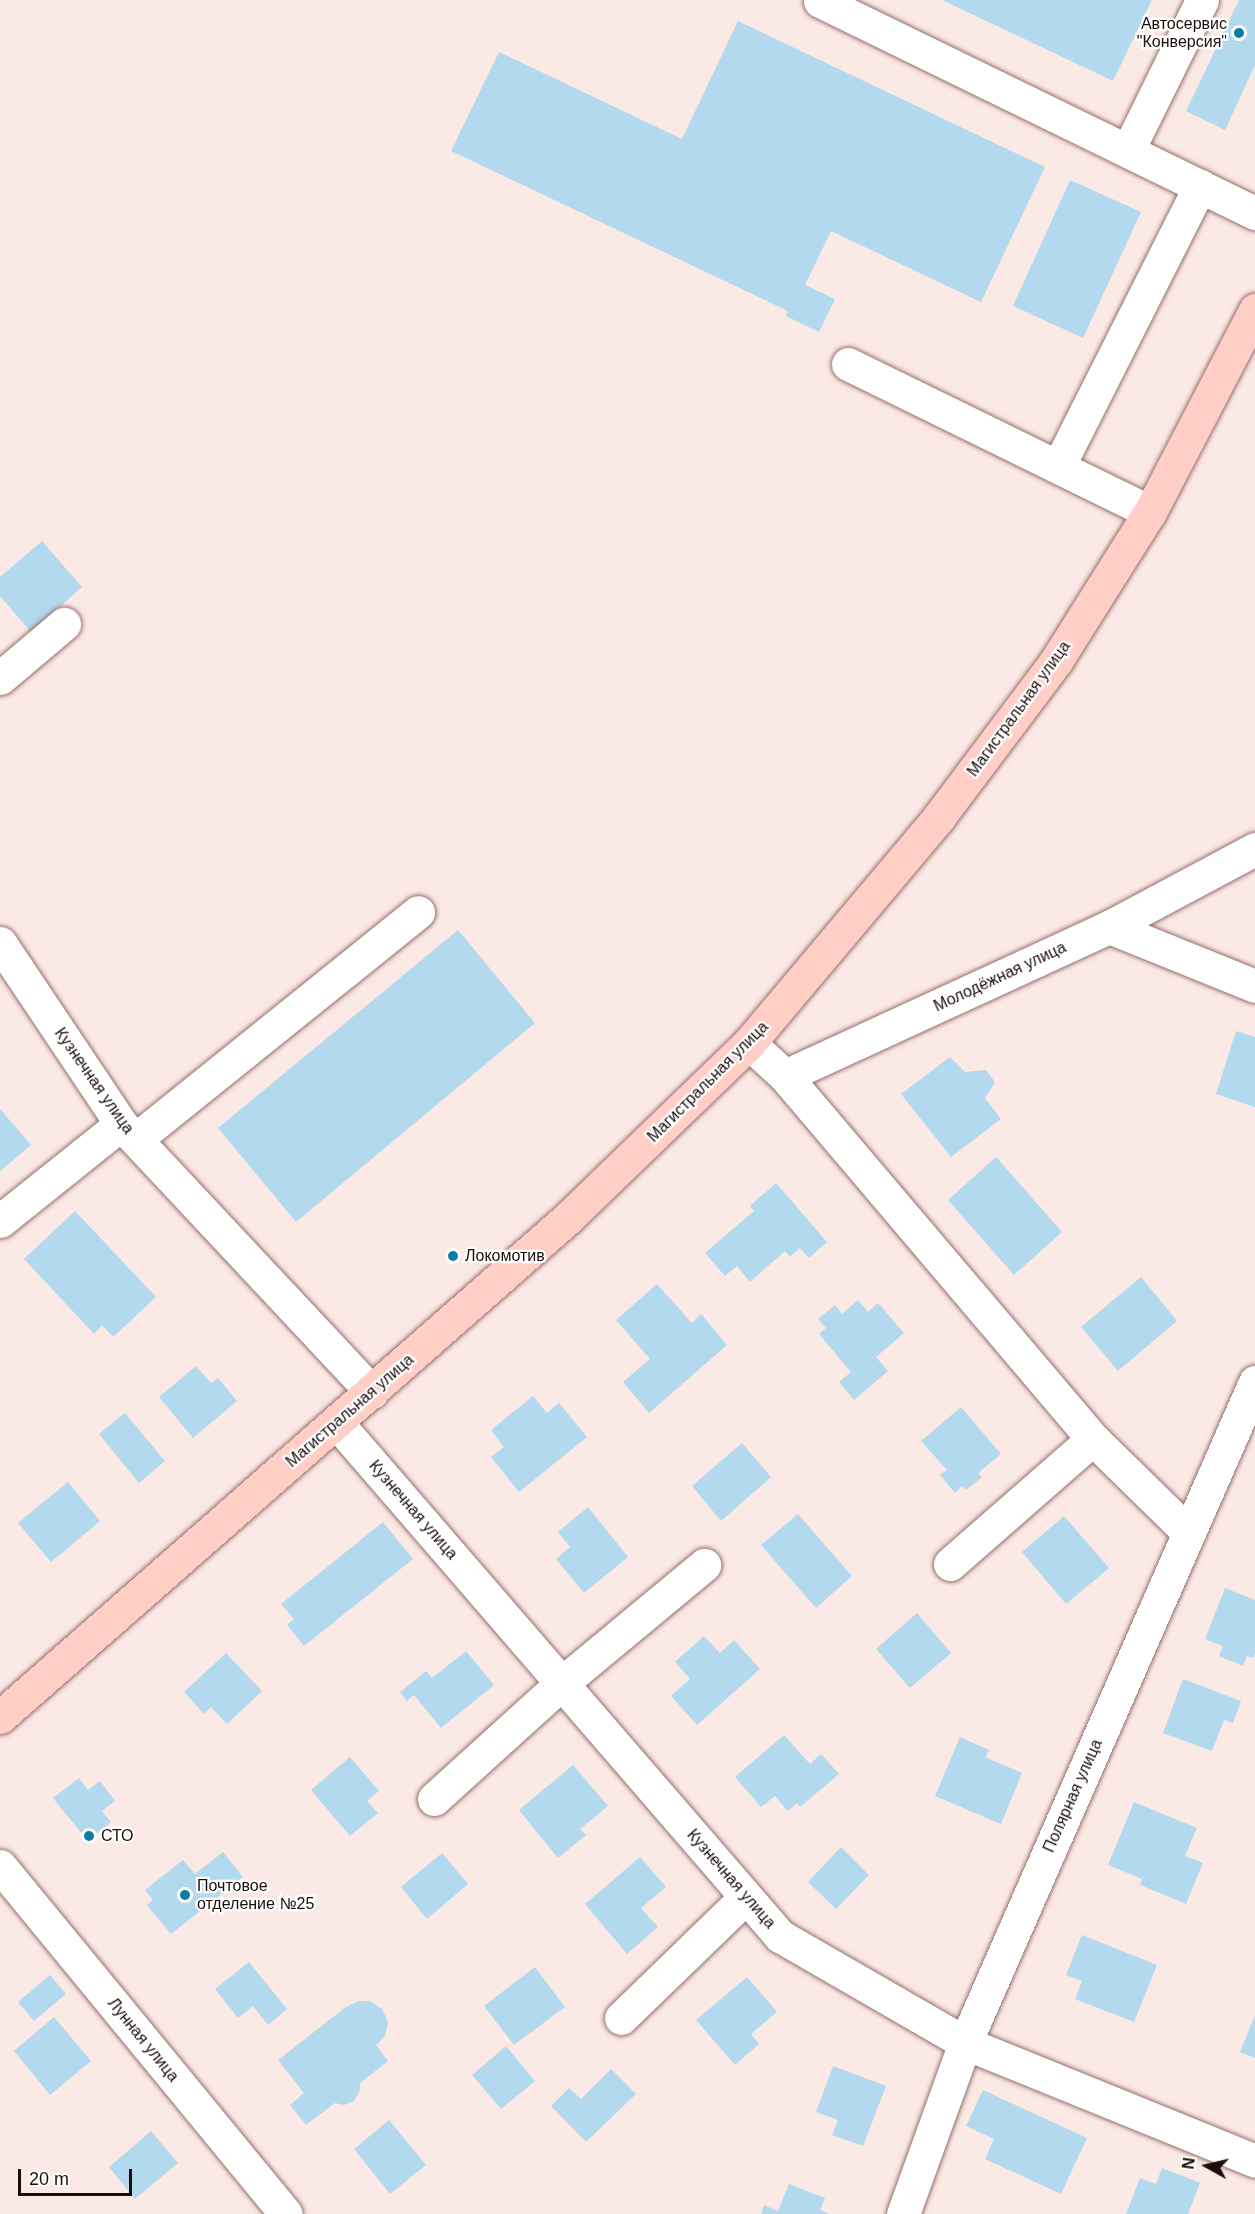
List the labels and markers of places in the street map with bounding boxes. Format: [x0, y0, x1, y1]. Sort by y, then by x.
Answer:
place label: Автосервис "Конверсия" [1137, 14, 1227, 52]
marker: Автосервис "Конверсия" [1232, 26, 1246, 40]
place label: Локомотив [465, 1246, 545, 1266]
marker: Локомотив [446, 1249, 460, 1263]
place label: СТО [101, 1826, 134, 1846]
marker: СТО [82, 1829, 96, 1843]
place label: Почтовое отделение №25 [197, 1876, 314, 1914]
marker: Почтовое отделение №25 [178, 1888, 192, 1902]

